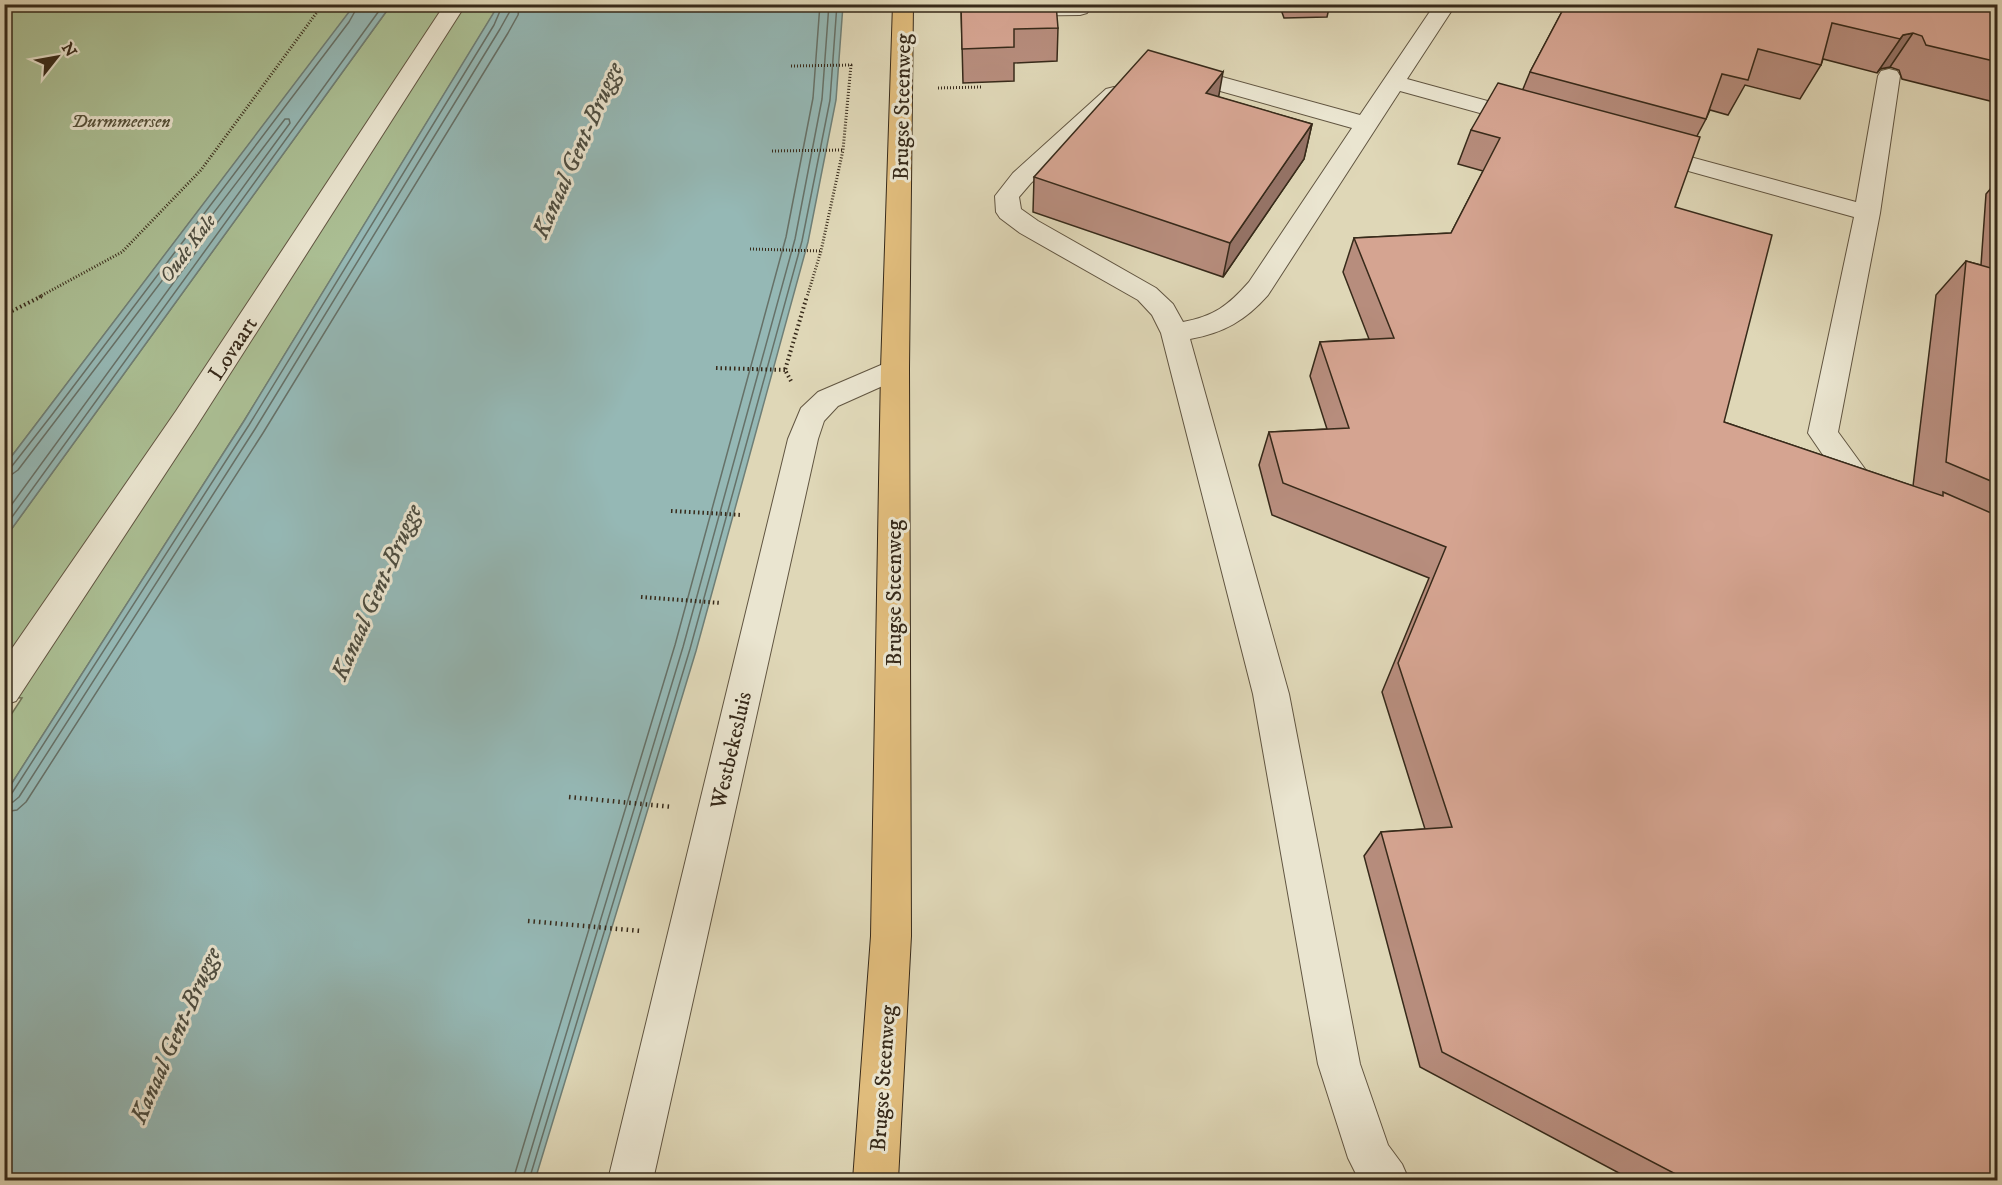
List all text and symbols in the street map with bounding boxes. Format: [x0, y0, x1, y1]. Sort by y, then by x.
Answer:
north arrow [27, 27, 87, 87]
street label: Brugse Steenweg [888, 33, 917, 181]
text: N [57, 39, 81, 61]
water label: Kanaal Gent-Brugge [525, 57, 630, 244]
park label: Durmmeersen [72, 111, 170, 133]
water label: Oude Kale [154, 209, 223, 288]
street label: Lovaart [203, 312, 264, 386]
water label: Kanaal Gent-Brugge [324, 499, 429, 686]
street label: Brugse Steenweg [881, 519, 908, 666]
street label: Westbekesluis [705, 689, 758, 812]
water label: Kanaal Gent-Brugge [123, 942, 228, 1129]
street label: Brugse Steenweg [865, 1004, 902, 1152]

